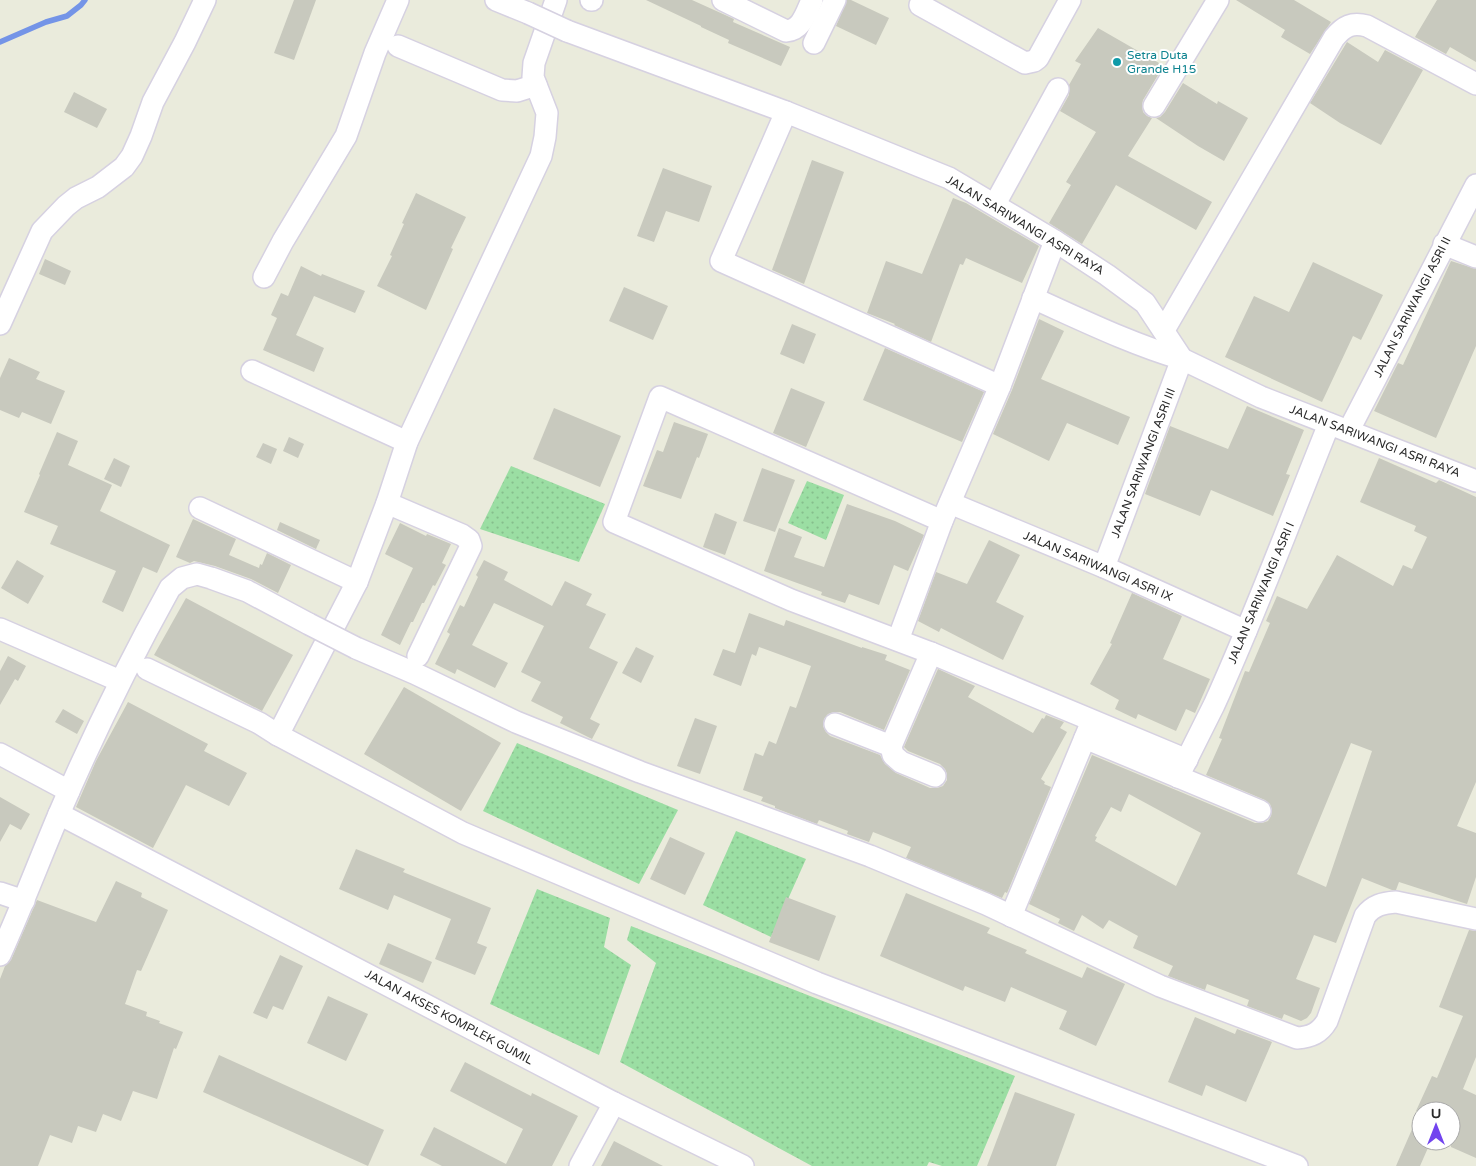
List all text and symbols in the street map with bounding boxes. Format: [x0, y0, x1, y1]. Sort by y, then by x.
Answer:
place label: Setra Duta Grande H15 [1127, 48, 1196, 76]
marker: Setra Duta Grande H15 [1111, 56, 1123, 68]
street label: JALAN SARIWANGI ASRI RAYA [944, 172, 1107, 278]
street label: JALAN SARIWANGI ASRI II [1370, 234, 1454, 380]
street label: JALAN SARIWANGI ASRI III [1108, 386, 1178, 540]
street label: JALAN SARIWANGI ASRI RAYA [1288, 402, 1462, 480]
street label: JALAN SARIWANGI ASRI I [1225, 520, 1297, 666]
street label: JALAN SARIWANGI ASRI IX [1021, 528, 1175, 604]
street label: JALAN AKSES KOMPLEK GUMIL [363, 967, 536, 1067]
north arrow [1411, 1101, 1461, 1151]
text: U [1431, 1105, 1441, 1122]

